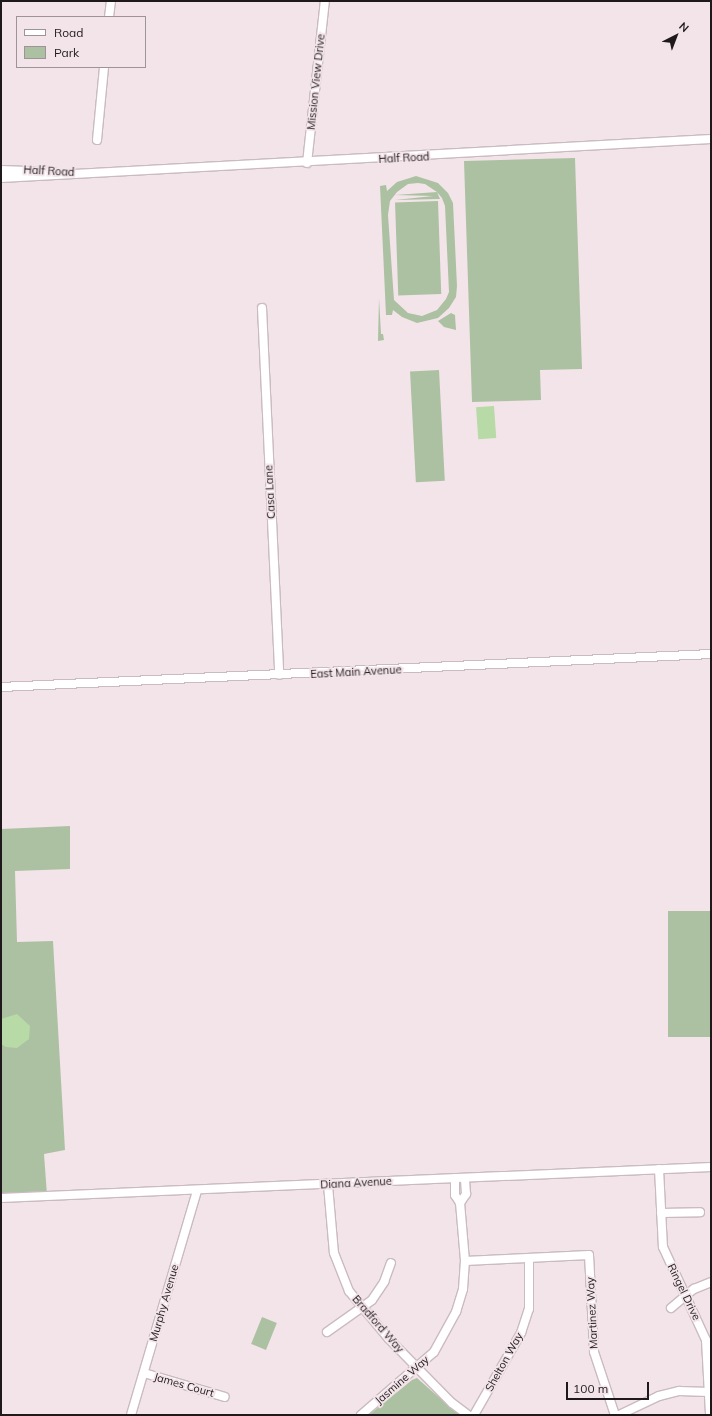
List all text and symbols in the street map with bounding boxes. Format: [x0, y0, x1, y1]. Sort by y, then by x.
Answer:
legend [16, 16, 146, 68]
north arrow [656, 16, 696, 56]
text: N [676, 19, 692, 35]
text: Road [54, 25, 83, 40]
street label: Mission View Drive [304, 33, 328, 131]
text: Park [54, 45, 79, 60]
street label: Half Road [378, 150, 430, 166]
street label: Half Road [23, 163, 75, 179]
street label: Casa Lane [262, 465, 278, 519]
street label: East Main Avenue [310, 663, 402, 681]
street label: Diana Avenue [320, 1175, 392, 1191]
street label: Ringel Drive [665, 1262, 703, 1322]
street label: Murphy Avenue [147, 1263, 181, 1343]
street label: Martinez Way [584, 1277, 600, 1349]
street label: Bradford Way [349, 1293, 407, 1355]
street label: Shelton Way [482, 1330, 526, 1394]
street label: Jasmine Way [372, 1353, 432, 1407]
street label: James Court [152, 1370, 216, 1400]
scale bar [568, 1374, 651, 1400]
text: 100 m [573, 1381, 608, 1396]

